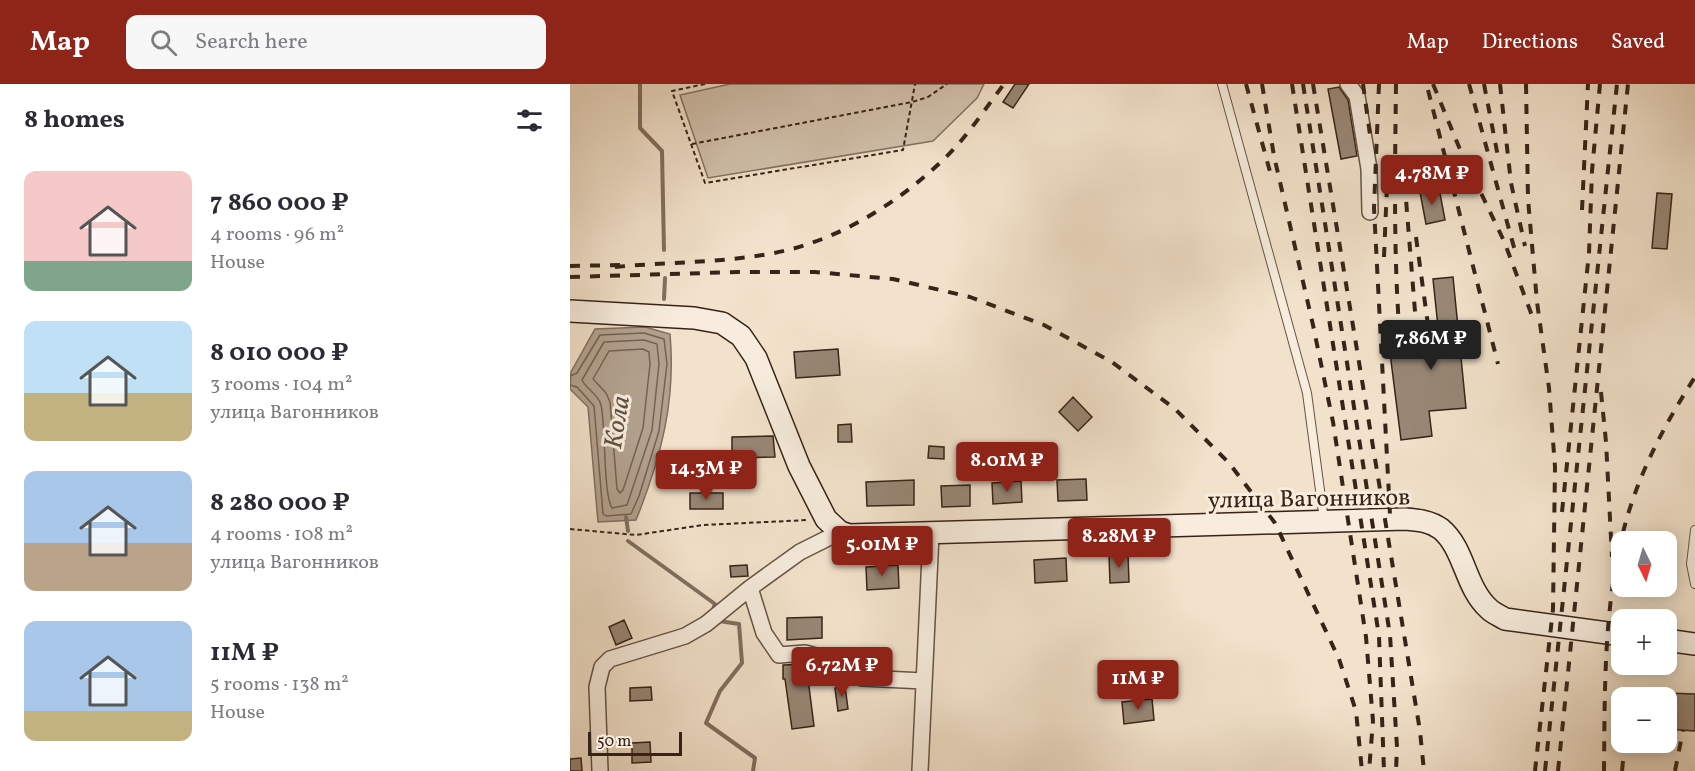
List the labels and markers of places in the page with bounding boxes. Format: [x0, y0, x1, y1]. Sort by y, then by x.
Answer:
pin: 4.78M ₽ [1377, 155, 1487, 206]
pin: 7.86M ₽ [1376, 320, 1486, 371]
pin: 8.01M ₽ [952, 442, 1062, 493]
pin: 14.3M ₽ [651, 450, 761, 501]
pin: 8.28M ₽ [1064, 518, 1174, 569]
pin: 5.01M ₽ [827, 526, 937, 577]
pin: 6.72M ₽ [787, 647, 897, 698]
pin: 11M ₽ [1096, 660, 1180, 711]

